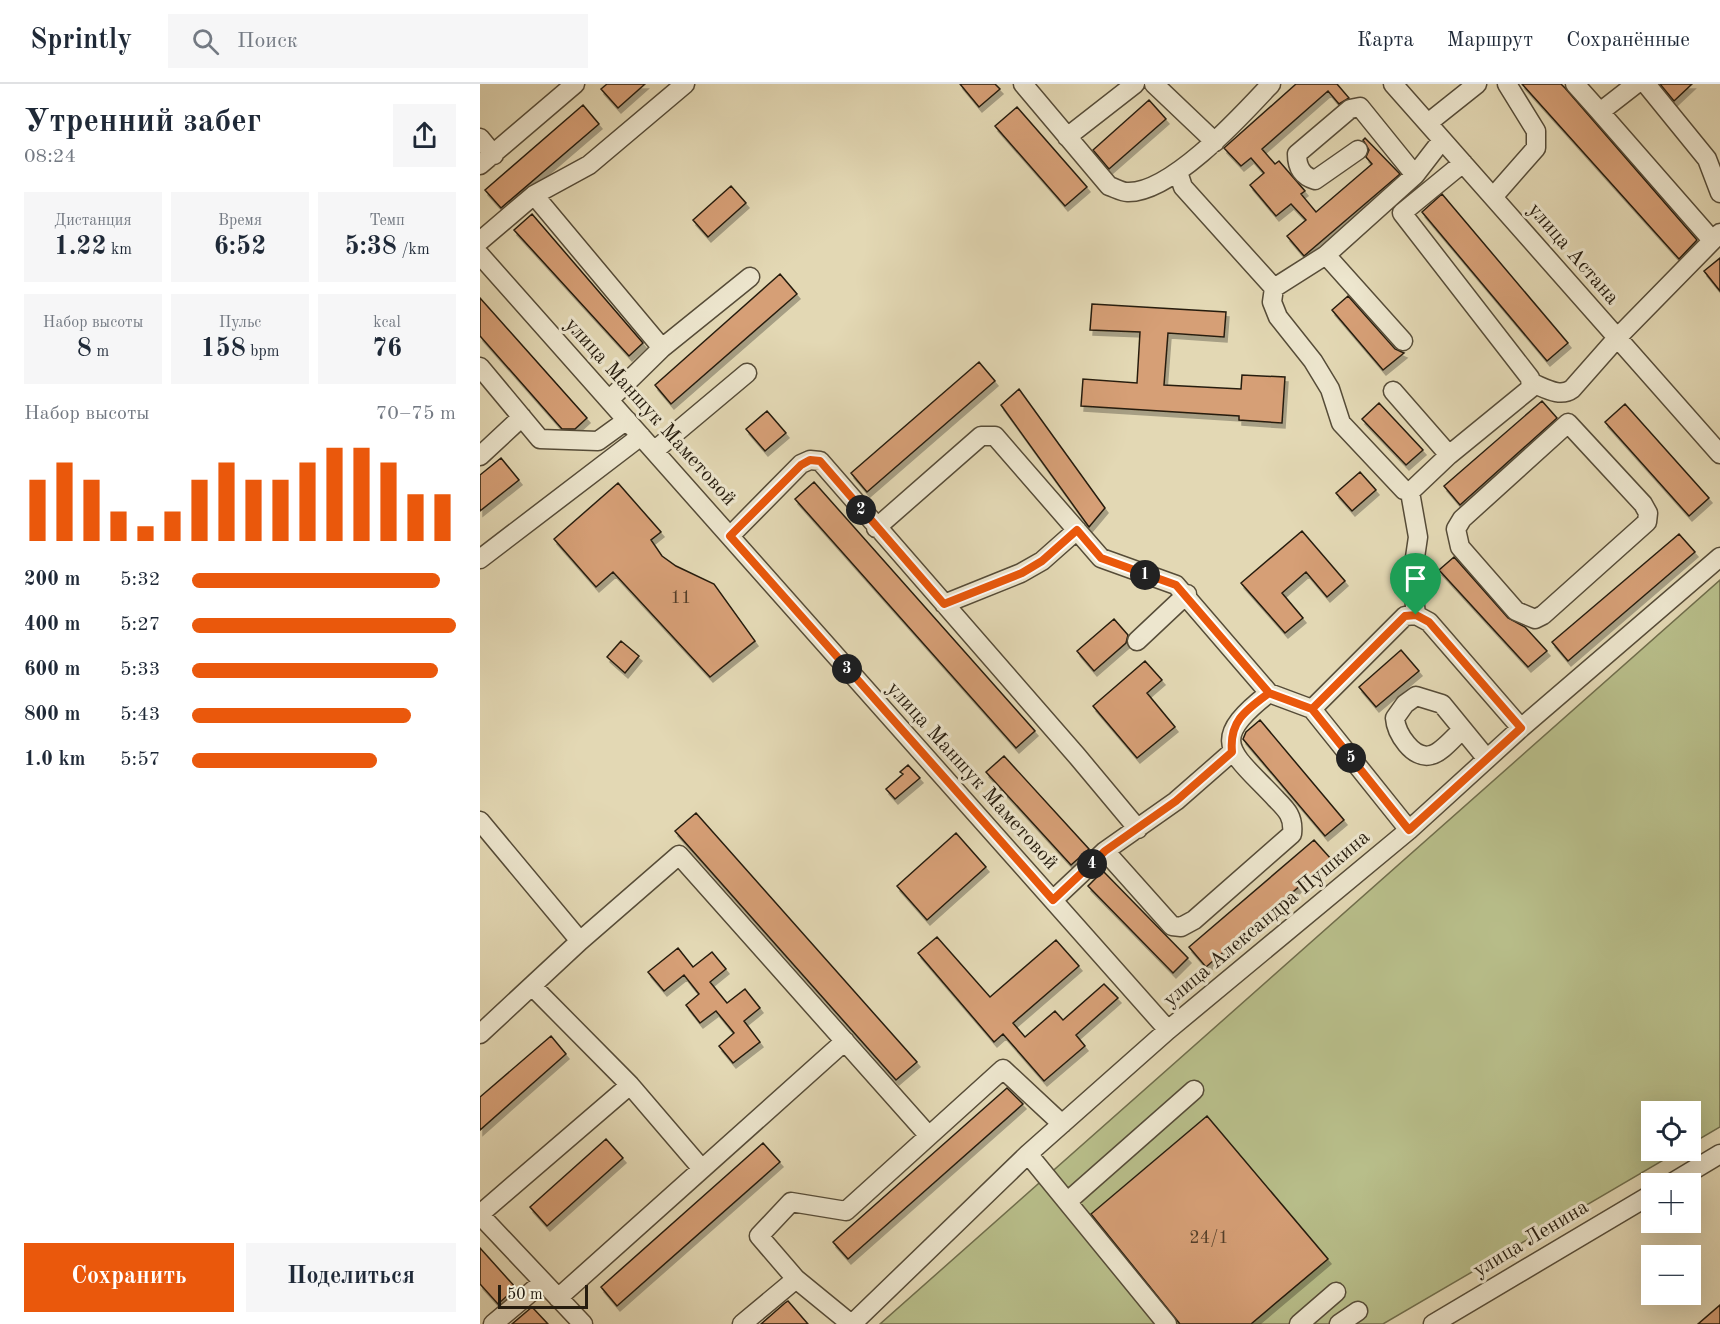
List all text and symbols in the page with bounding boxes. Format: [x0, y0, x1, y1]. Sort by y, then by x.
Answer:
search box [168, 14, 588, 68]
icon: search [189, 25, 222, 58]
text: Sprintly [30, 27, 132, 55]
text: Поиск [237, 30, 298, 52]
text: Карта [1357, 30, 1414, 51]
text: Маршрут [1447, 30, 1533, 51]
text: Сохранённые [1566, 30, 1690, 51]
button: share [393, 104, 456, 167]
text: Утренний забег [24, 106, 261, 139]
text: 08:24 [24, 147, 76, 167]
street label: улица Астана [1523, 199, 1623, 309]
text: Дистанция [54, 213, 132, 229]
text: Время [218, 213, 262, 229]
text: Темп [369, 213, 405, 229]
text: 1.22 [54, 234, 107, 260]
text: 6:52 [214, 234, 266, 260]
text: 5:38 [344, 234, 397, 260]
text: km [107, 242, 132, 258]
text: /km [397, 242, 430, 258]
street label: улица Маншук Маметовой [560, 314, 740, 510]
text: Набор высоты [43, 315, 143, 331]
text: Пульс [219, 315, 261, 331]
text: kcal [373, 315, 401, 331]
text: 8 [77, 336, 92, 362]
text: 158 [201, 336, 246, 362]
text: 76 [372, 336, 402, 362]
text: m [92, 344, 109, 360]
text: bpm [246, 344, 279, 360]
text: Набор высоты [24, 404, 150, 424]
text: 70–75 m [376, 404, 456, 424]
pin: 2 [846, 495, 876, 525]
text: 2 [856, 502, 866, 518]
pin [1390, 553, 1441, 615]
pin: 1 [1130, 560, 1160, 590]
icon: arrive [1399, 562, 1432, 595]
text: 1 [1140, 567, 1150, 583]
text: 200 m [24, 570, 80, 590]
text: 5:32 [120, 570, 160, 590]
house number: 11 [671, 589, 691, 607]
text: 400 m [24, 615, 80, 635]
text: 5:27 [120, 615, 160, 635]
pin: 3 [832, 654, 862, 684]
text: 600 m [24, 660, 80, 680]
text: 5:33 [120, 660, 160, 680]
text: 3 [842, 661, 852, 677]
street label: улица Маншук Маметовой [882, 678, 1062, 874]
text: 800 m [24, 705, 80, 725]
text: 5:43 [120, 705, 160, 725]
pin: 5 [1336, 743, 1366, 773]
text: 1.0 km [24, 750, 86, 770]
text: 5:57 [120, 750, 160, 770]
text: 5 [1346, 750, 1356, 766]
street label: улица Александра Пушкина [1160, 827, 1374, 1011]
pin: 4 [1077, 849, 1107, 879]
text: 4 [1087, 856, 1097, 872]
map controls [1641, 1101, 1701, 1305]
button: locate [1641, 1101, 1701, 1161]
button: + [1641, 1173, 1701, 1233]
street label: улица Ленина [1470, 1196, 1592, 1282]
house number: 24/1 [1189, 1229, 1229, 1247]
button: Сохранить [24, 1243, 234, 1312]
button: Поделиться [246, 1243, 456, 1312]
button: − [1641, 1245, 1701, 1305]
scale bar [498, 1282, 588, 1310]
text: 50 m [507, 1287, 543, 1303]

